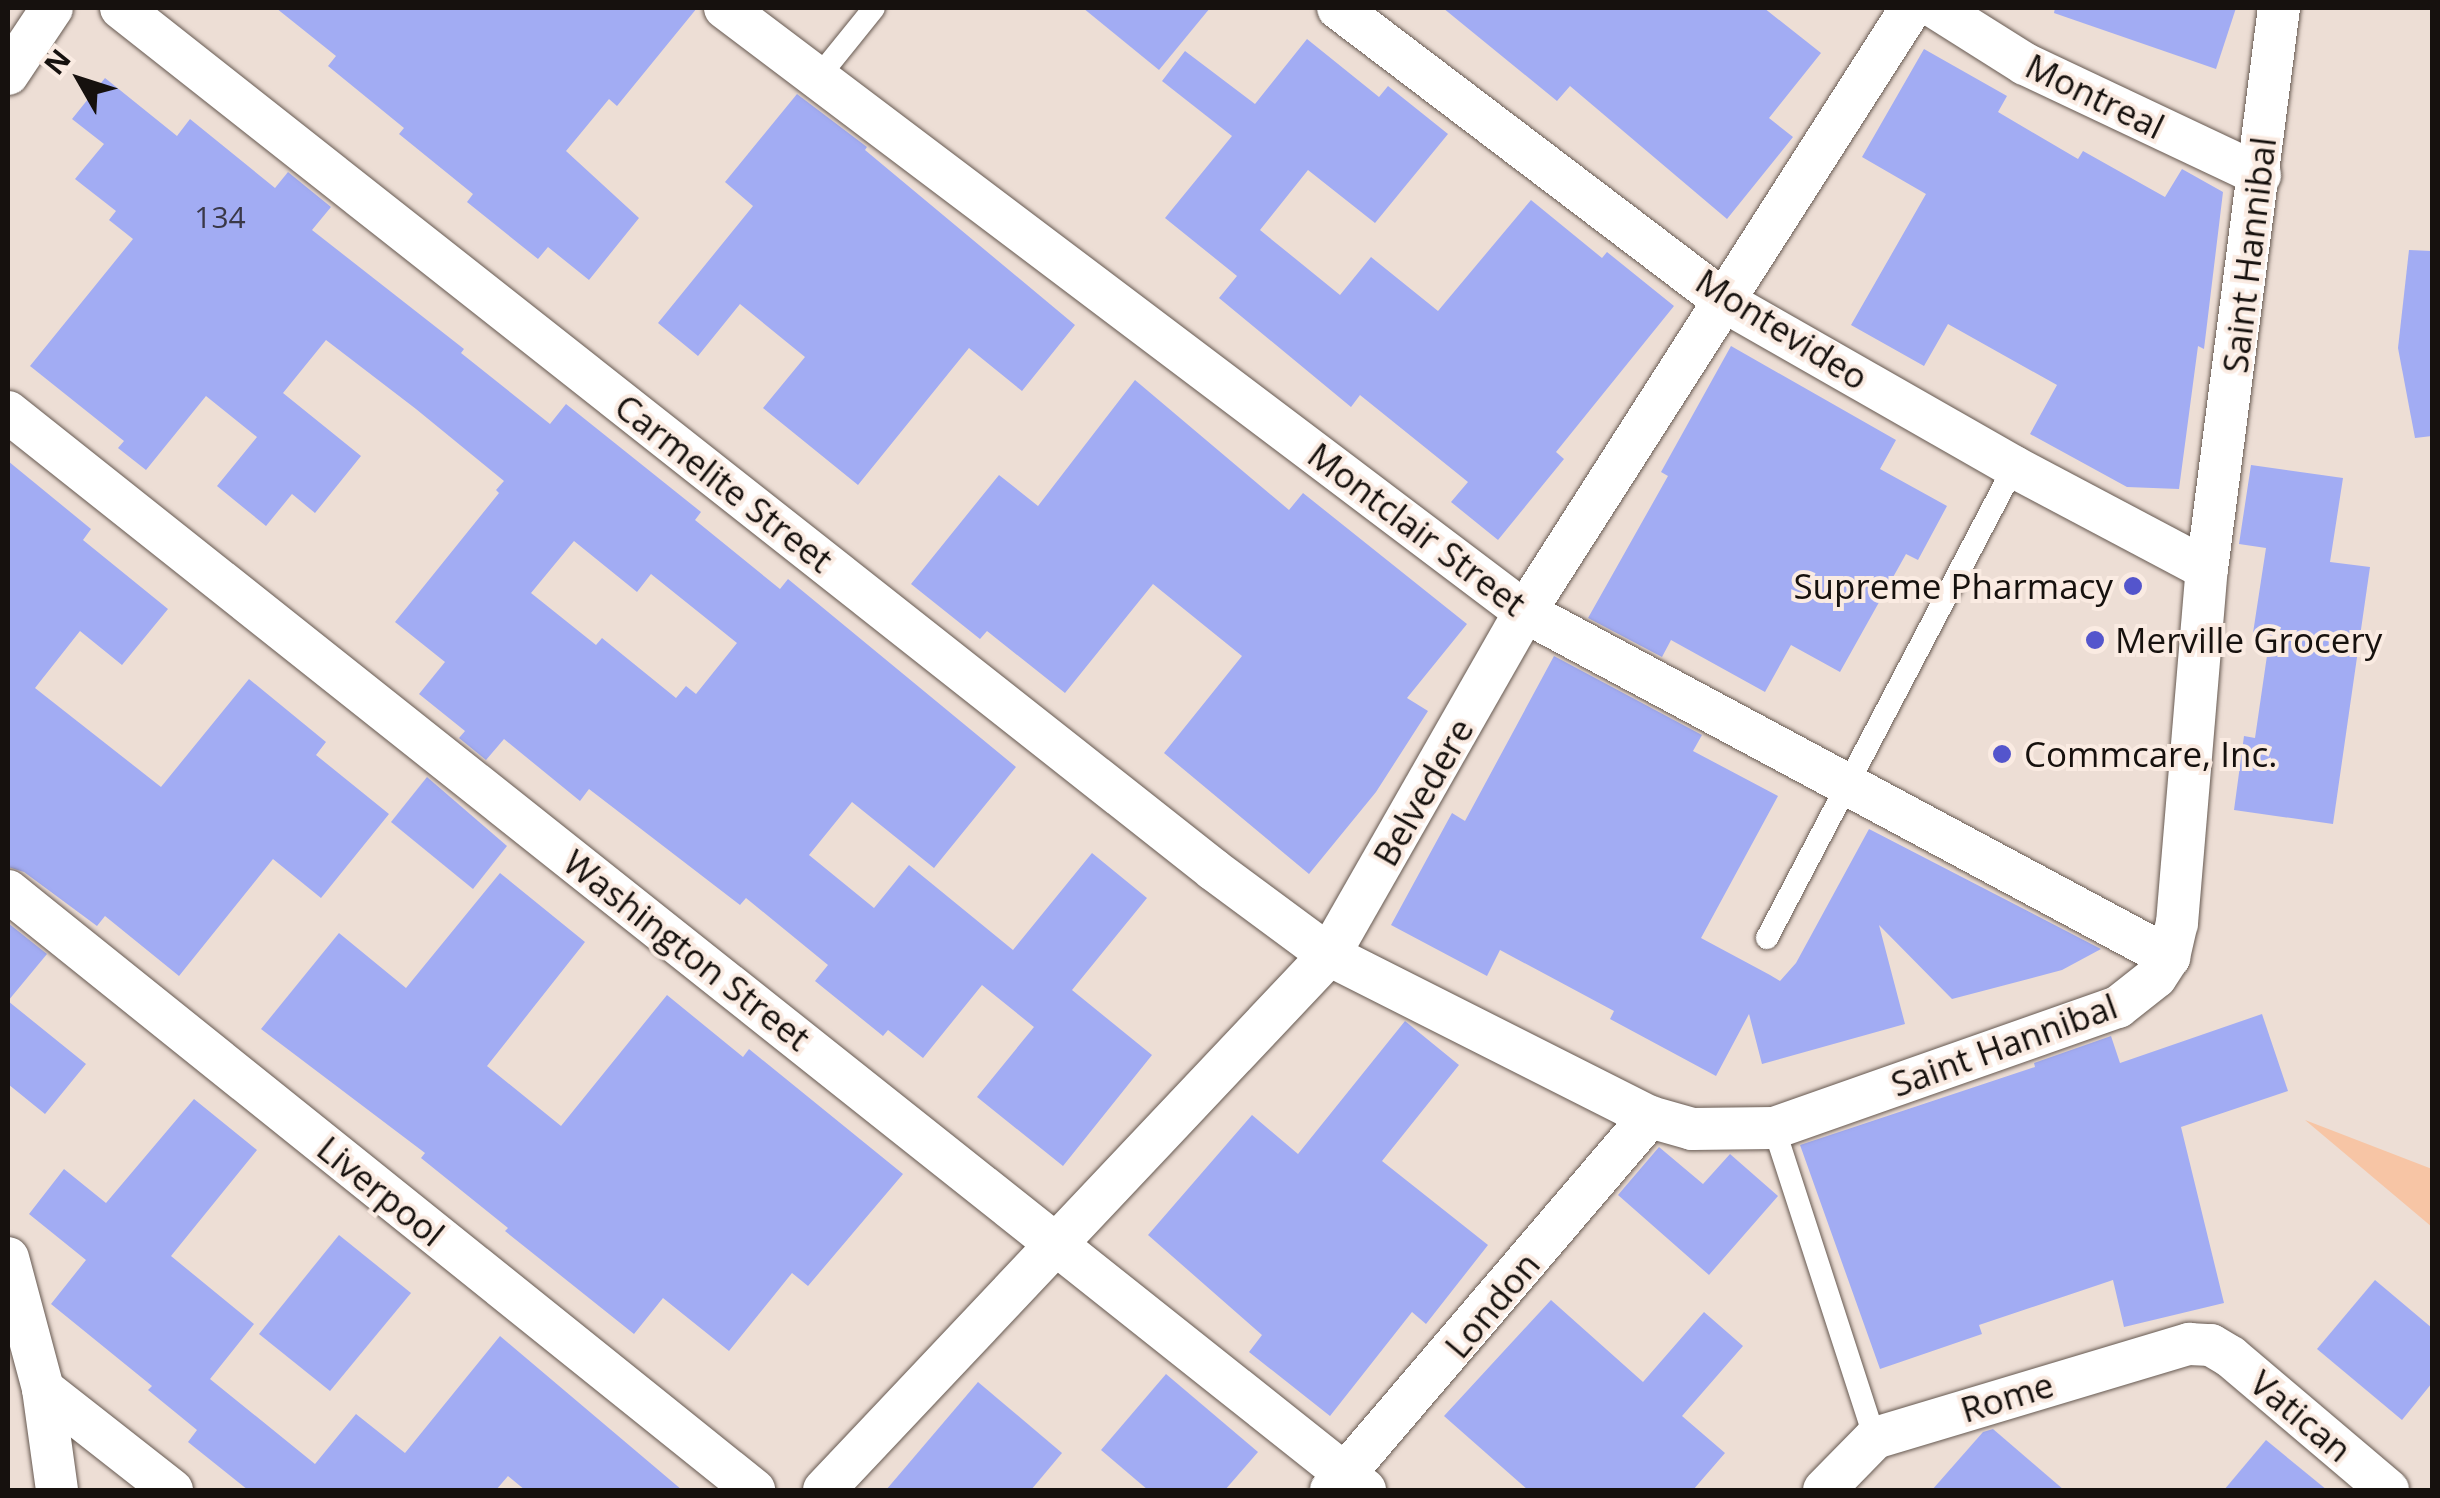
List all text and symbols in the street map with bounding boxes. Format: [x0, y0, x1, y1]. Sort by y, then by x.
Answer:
north arrow [30, 30, 130, 130]
text: N [35, 40, 79, 82]
street label: Montreal [2019, 45, 2171, 147]
street label: Saint Hannibal [2214, 135, 2284, 375]
house number: 134 [194, 199, 246, 235]
street label: Montevideo [1688, 260, 1876, 398]
street label: Carmelite Street [607, 385, 841, 581]
street label: Montclair Street [1300, 434, 1534, 624]
place label: Supreme Pharmacy [1793, 565, 2113, 607]
marker: Supreme Pharmacy [2122, 575, 2144, 597]
place label: Merville Grocery [2115, 619, 2382, 661]
marker: Merville Grocery [2084, 629, 2106, 651]
street label: Belvedere [1364, 711, 1482, 873]
place label: Commcare, Inc. [2024, 733, 2277, 775]
marker: Commcare, Inc. [1989, 741, 2015, 767]
street label: Washington Street [555, 841, 819, 1059]
street label: Saint Hannibal [1885, 985, 2123, 1105]
street label: Liverpool [309, 1127, 453, 1255]
street label: London [1436, 1244, 1548, 1366]
street label: Vatican [2242, 1362, 2360, 1470]
street label: Rome [1956, 1363, 2058, 1431]

